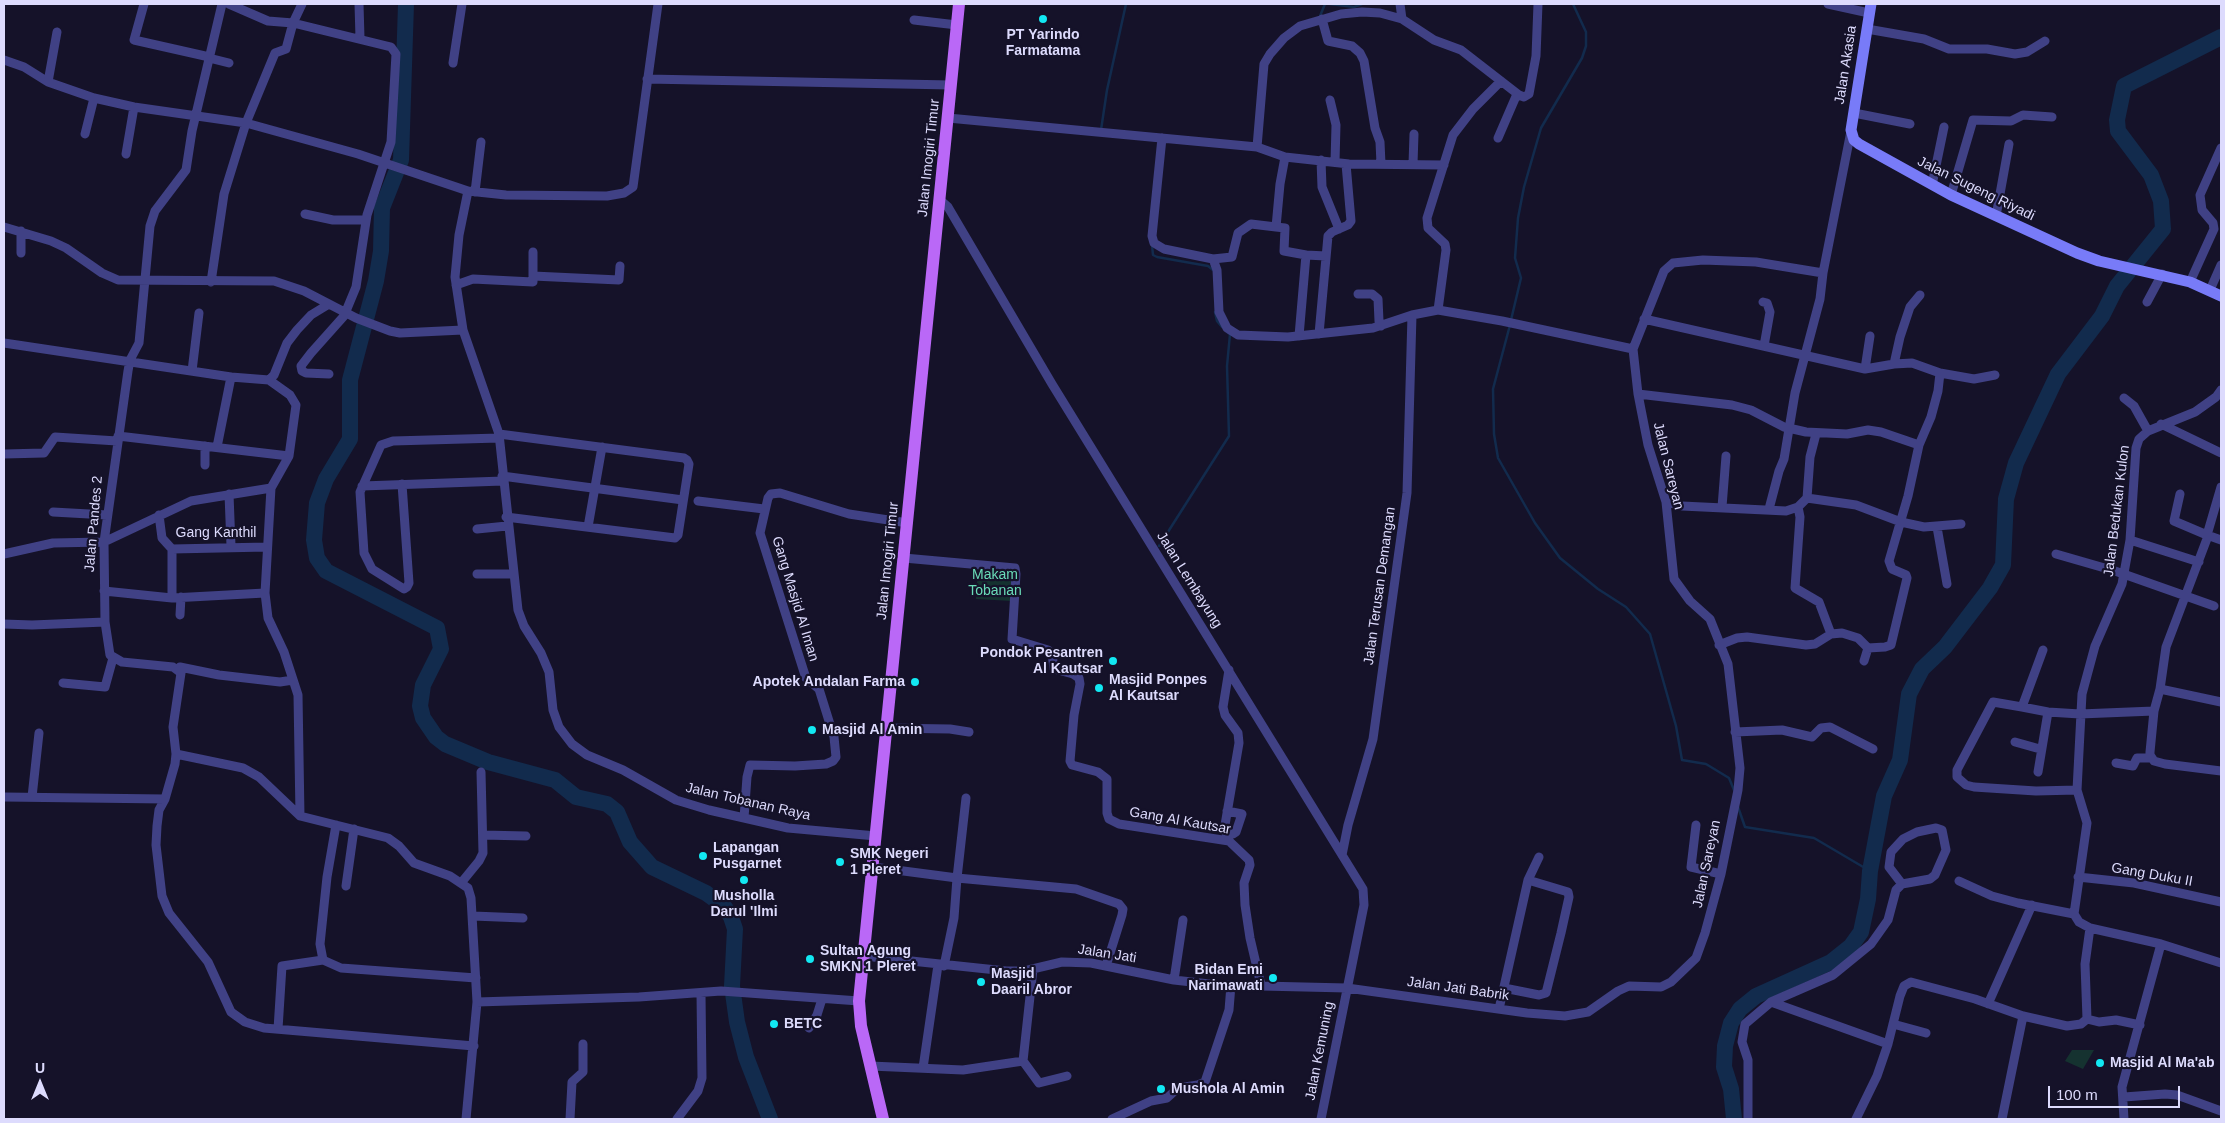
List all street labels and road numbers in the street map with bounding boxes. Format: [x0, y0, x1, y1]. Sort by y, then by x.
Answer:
street label: Jalan Akasia [1831, 24, 1861, 106]
street label: Jalan Imogiri Timur [914, 98, 944, 218]
street label: Jalan Sugeng Riyadi [1915, 153, 2037, 225]
street label: Jalan Sareyan [1649, 421, 1687, 511]
street label: Jalan Bedukan Kulon [2101, 444, 2133, 578]
street label: Jalan Pandes 2 [81, 475, 107, 573]
street label: Jalan Imogiri Timur [873, 501, 903, 621]
street label: Jalan Terusan Demangan [1361, 506, 1399, 666]
street label: Gang Kanthil [176, 525, 256, 541]
street label: Jalan Lembayung [1153, 529, 1225, 631]
street label: Gang Masjid Al Iman [768, 534, 822, 664]
street label: Jalan Tobanan Raya [684, 779, 812, 825]
street label: Gang Al Kautsar [1128, 804, 1232, 838]
street label: Jalan Sareyan [1689, 818, 1725, 910]
street label: Gang Duku II [2110, 860, 2194, 890]
street label: Jalan Jati [1076, 941, 1138, 967]
street label: Jalan Jati Babrik [1406, 974, 1510, 1004]
street label: Jalan Kemuning [1302, 1000, 1338, 1102]

